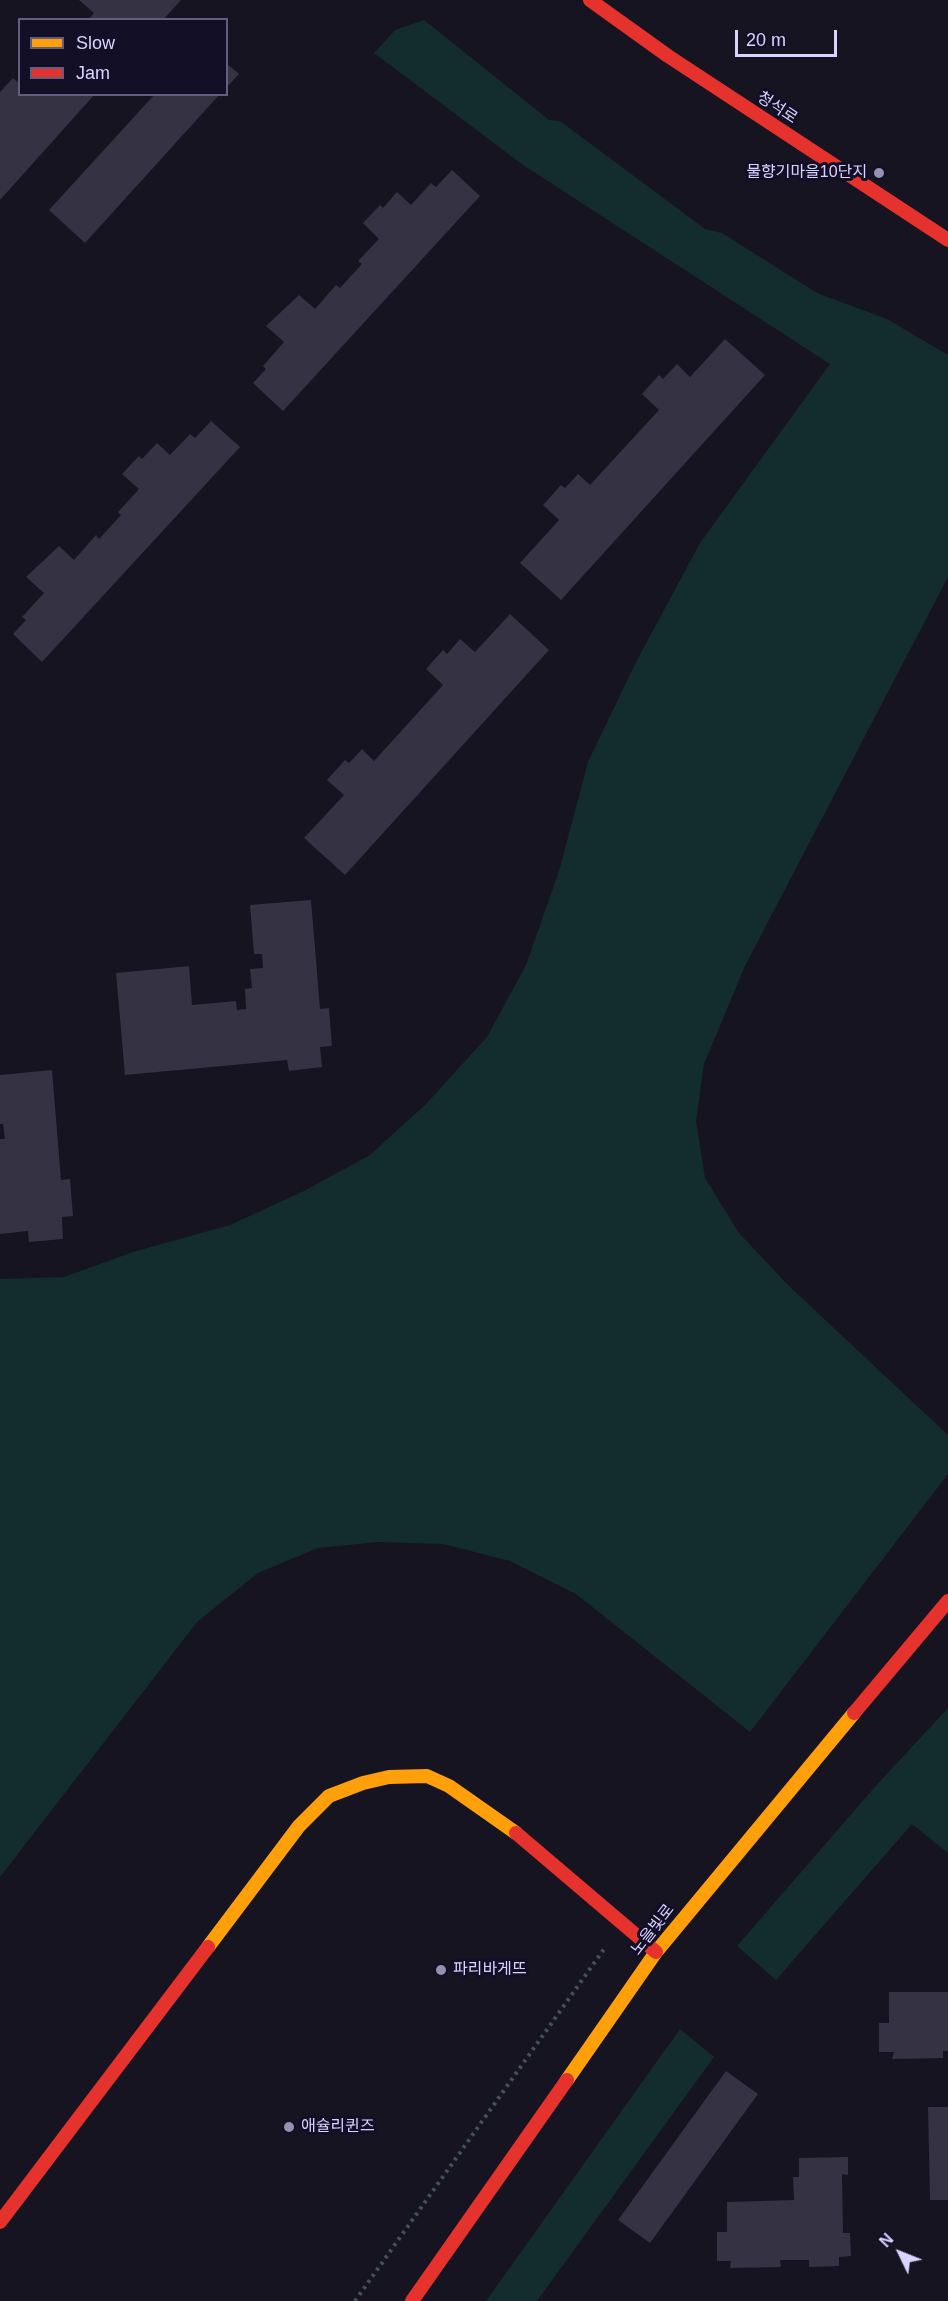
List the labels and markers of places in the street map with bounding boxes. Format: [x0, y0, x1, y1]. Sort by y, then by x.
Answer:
place label: 물향기마을10단지 [746, 163, 867, 183]
marker: 물향기마을10단지 [872, 166, 886, 180]
place label: 파리바게뜨 [453, 1960, 527, 1980]
marker: 파리바게뜨 [434, 1963, 448, 1977]
place label: 애슐리퀸즈 [301, 2117, 375, 2137]
marker: 애슐리퀸즈 [282, 2120, 296, 2134]

